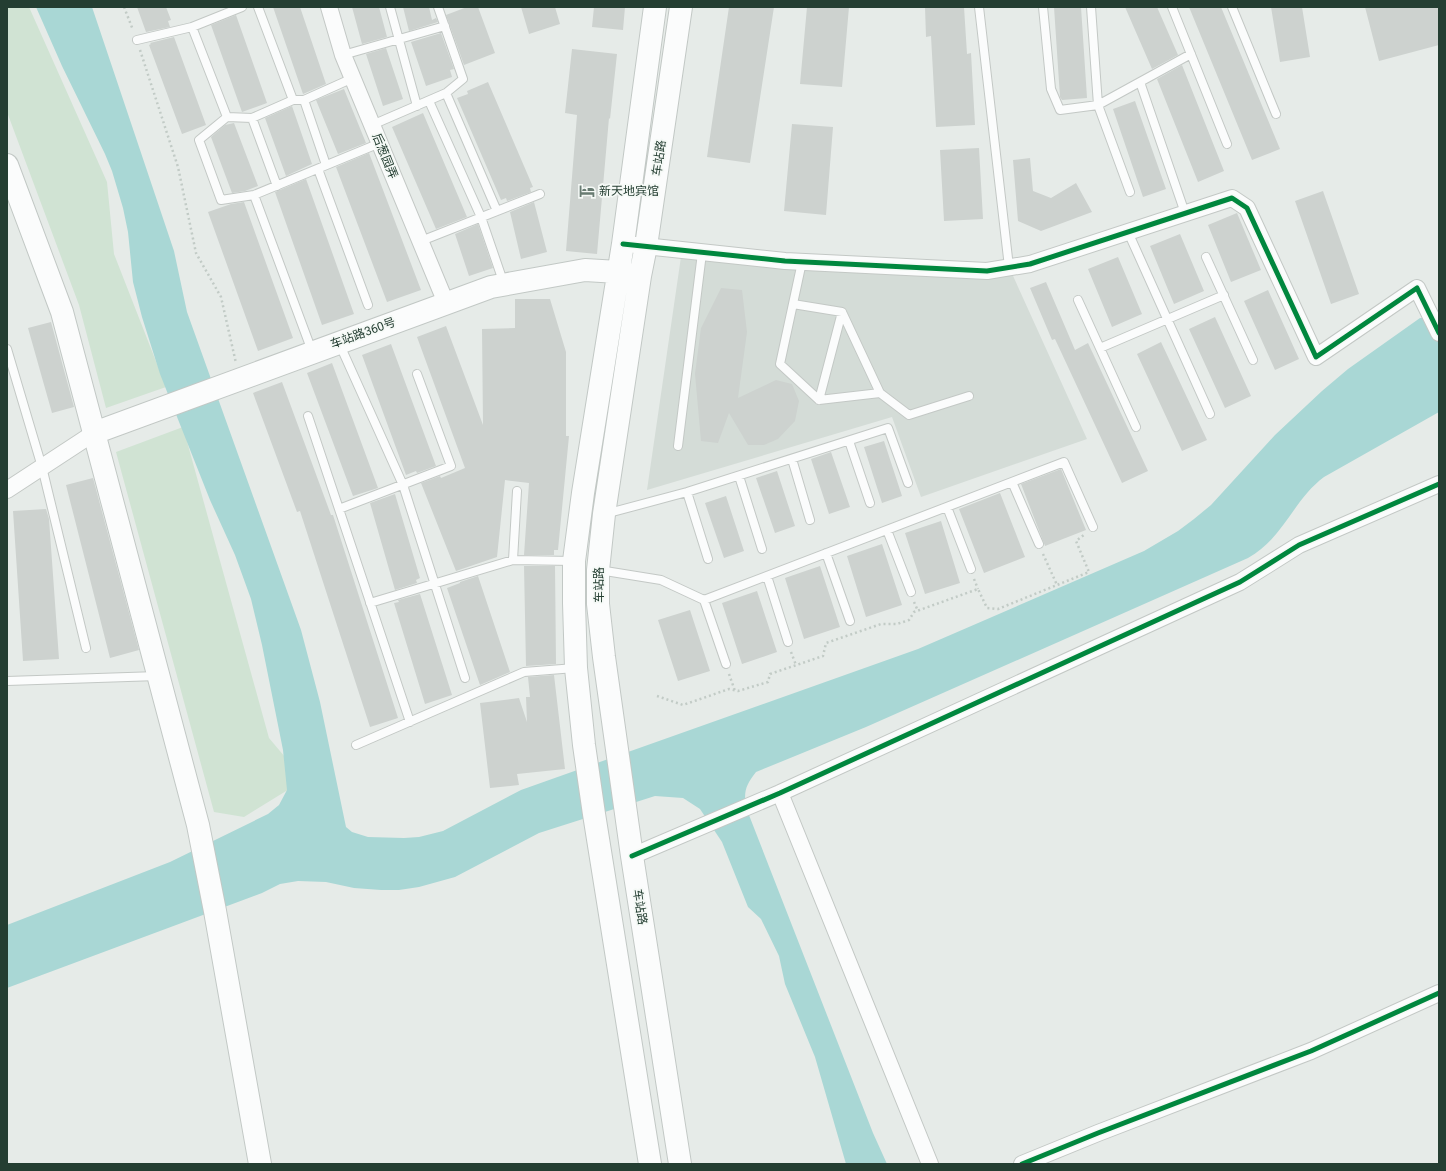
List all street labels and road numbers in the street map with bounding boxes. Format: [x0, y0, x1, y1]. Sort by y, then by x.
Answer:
street label: 后葱园弄 [370, 131, 400, 181]
street label: 车站路 [650, 139, 668, 177]
street label: 车站路360号 [329, 315, 397, 351]
street label: 车站路 [592, 567, 606, 603]
street label: 车站路 [630, 888, 650, 926]

